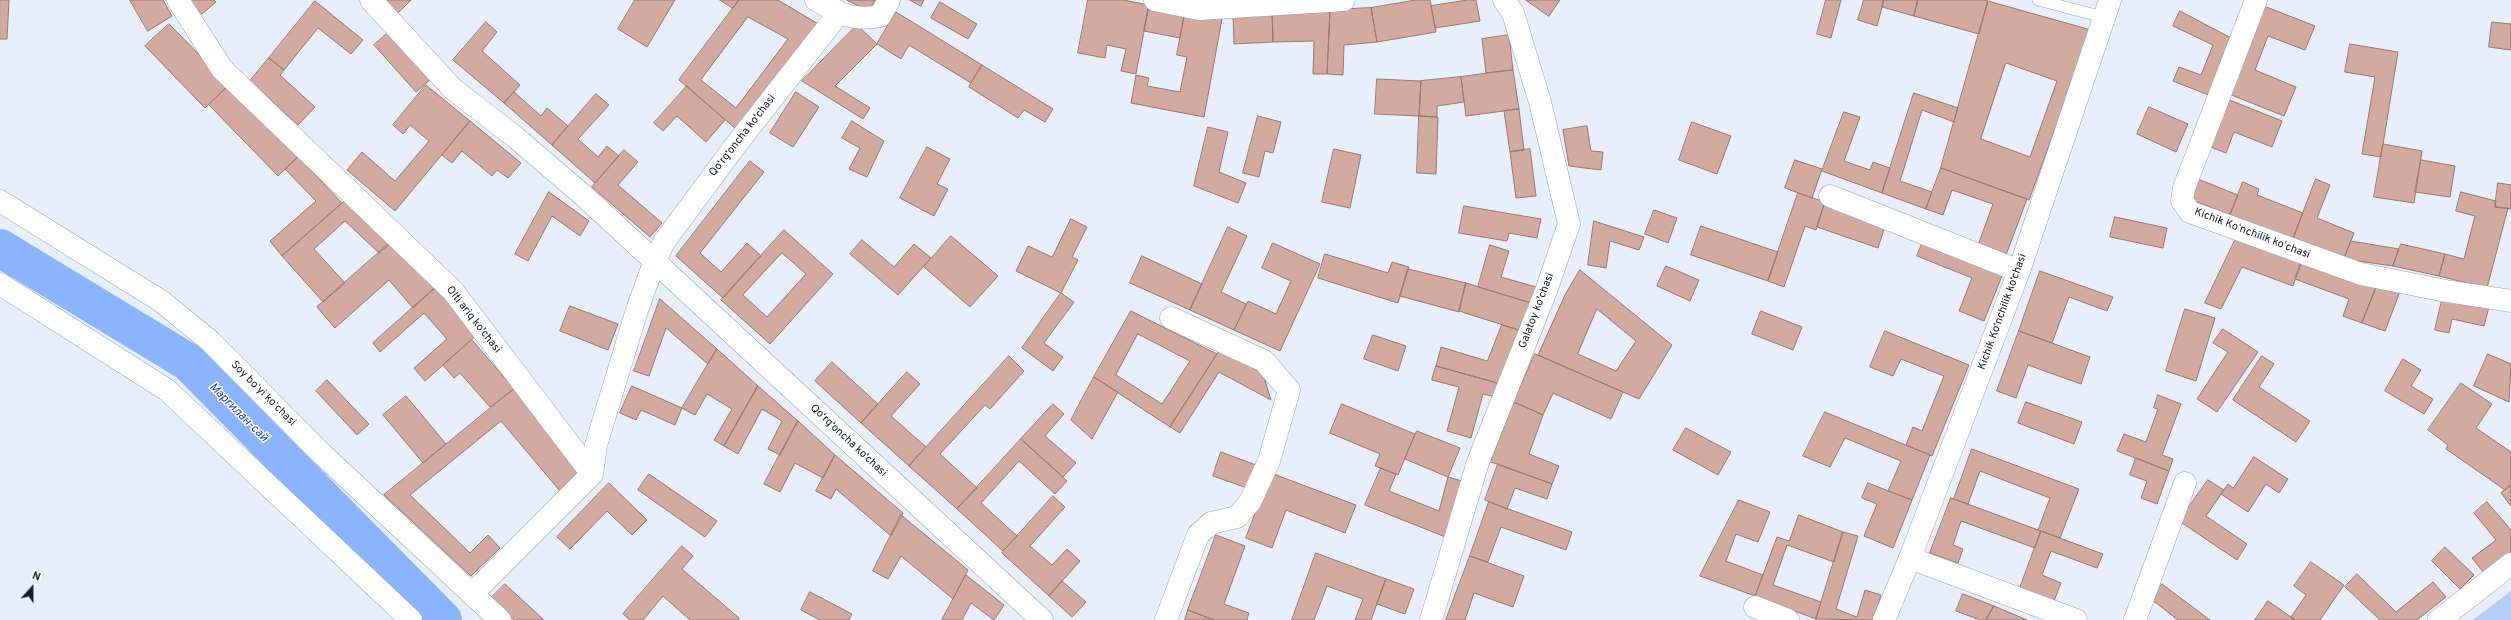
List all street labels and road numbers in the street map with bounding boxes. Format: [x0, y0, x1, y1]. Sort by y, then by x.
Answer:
street label: Qo‘rg‘oncha ko‘chasi [707, 92, 779, 180]
street label: Kichik Koʻnchilik koʻchasi [2192, 206, 2312, 262]
street label: Kichik Ko‘nchilik ko‘chasi [1976, 252, 2030, 372]
street label: Galatoy ko'chasi [1517, 271, 1557, 351]
street label: Olti ariq ko'chasi [443, 284, 503, 356]
street label: Soy boʻyi koʻchasi [228, 359, 298, 429]
street label: Qo‘rg‘oncha ko‘chasi [807, 402, 889, 480]

